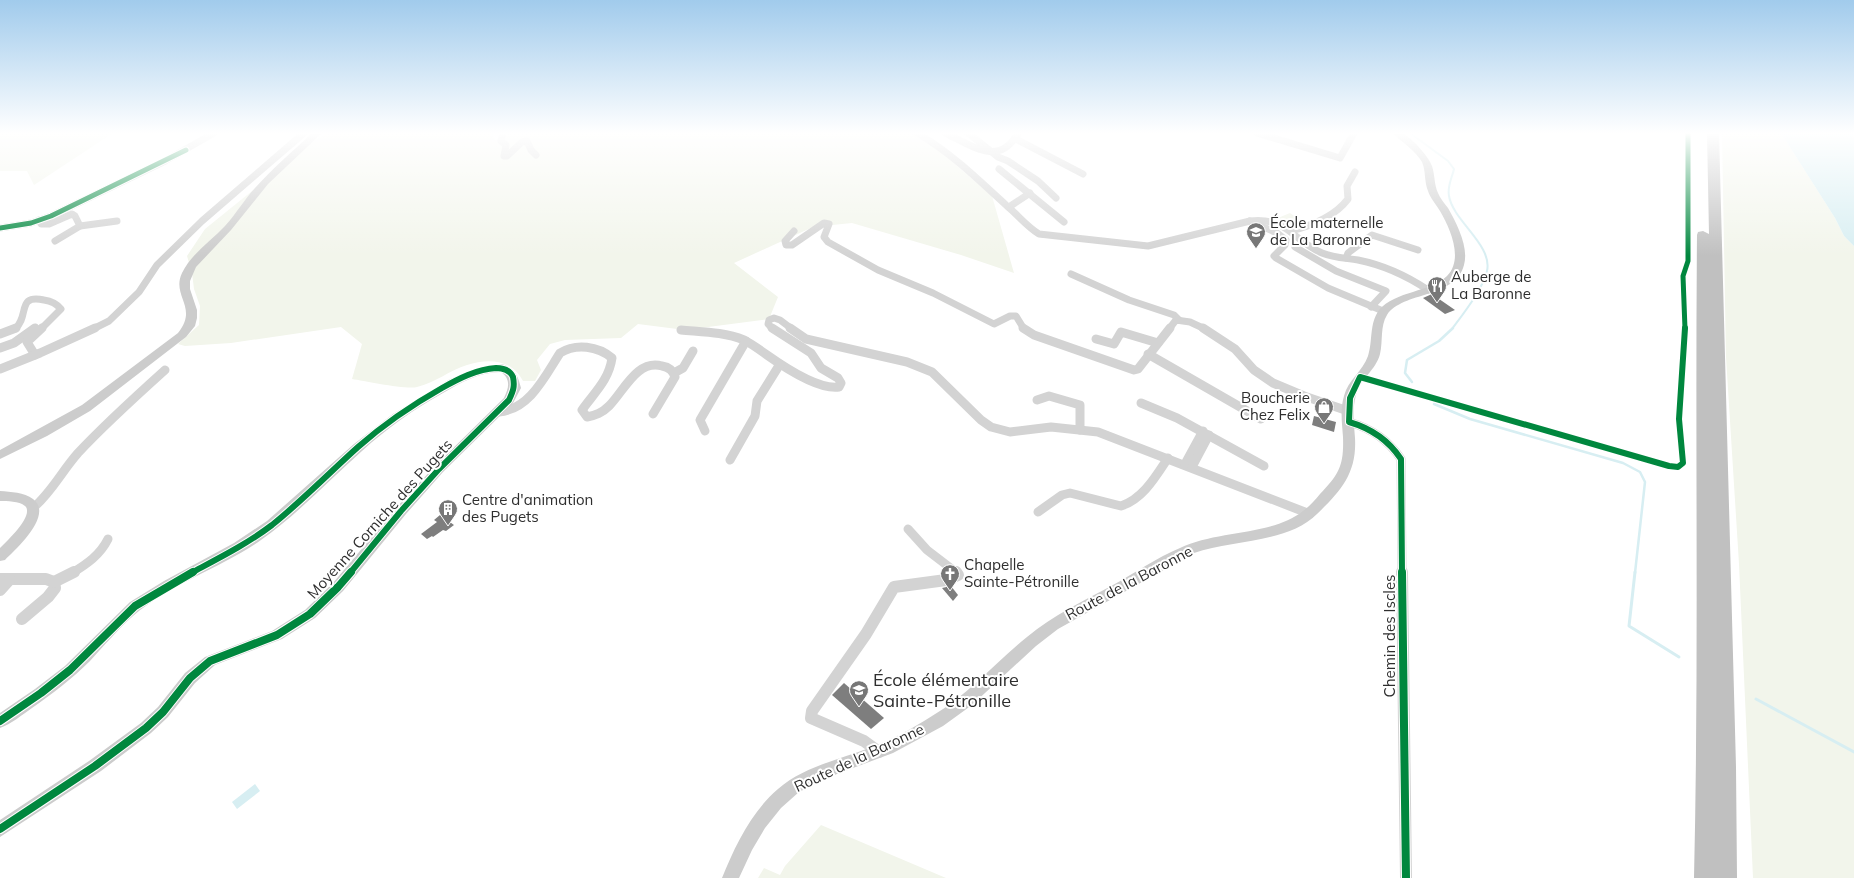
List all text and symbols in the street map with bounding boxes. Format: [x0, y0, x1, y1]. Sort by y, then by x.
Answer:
place label: École maternelle de La Baronne [1270, 213, 1383, 249]
school or university icon: École maternelle de La Baronne [1245, 221, 1267, 249]
place label: Auberge de La Baronne [1451, 267, 1531, 303]
restaurant icon: Auberge de La Baronne [1426, 275, 1448, 303]
place label: Boucherie Chez Felix [1240, 388, 1310, 424]
shop icon: Boucherie Chez Felix [1313, 396, 1335, 424]
street label: Moyenne Corniche des Pugets [303, 435, 456, 602]
place label: Centre d'animation des Pugets [462, 490, 593, 526]
building icon: Centre d'animation des Pugets [437, 498, 459, 526]
street label: Route de la Baronne [1062, 541, 1196, 624]
place label: Chapelle Sainte-Pétronille [964, 555, 1079, 591]
church icon: Chapelle Sainte-Pétronille [939, 563, 961, 591]
street label: Chemin des Iscles [1380, 574, 1399, 698]
place label: École élémentaire Sainte-Pétronille [873, 668, 1019, 712]
school or university icon: École élémentaire Sainte-Pétronille [848, 679, 870, 707]
street label: Route de la Baronne [791, 719, 927, 796]

